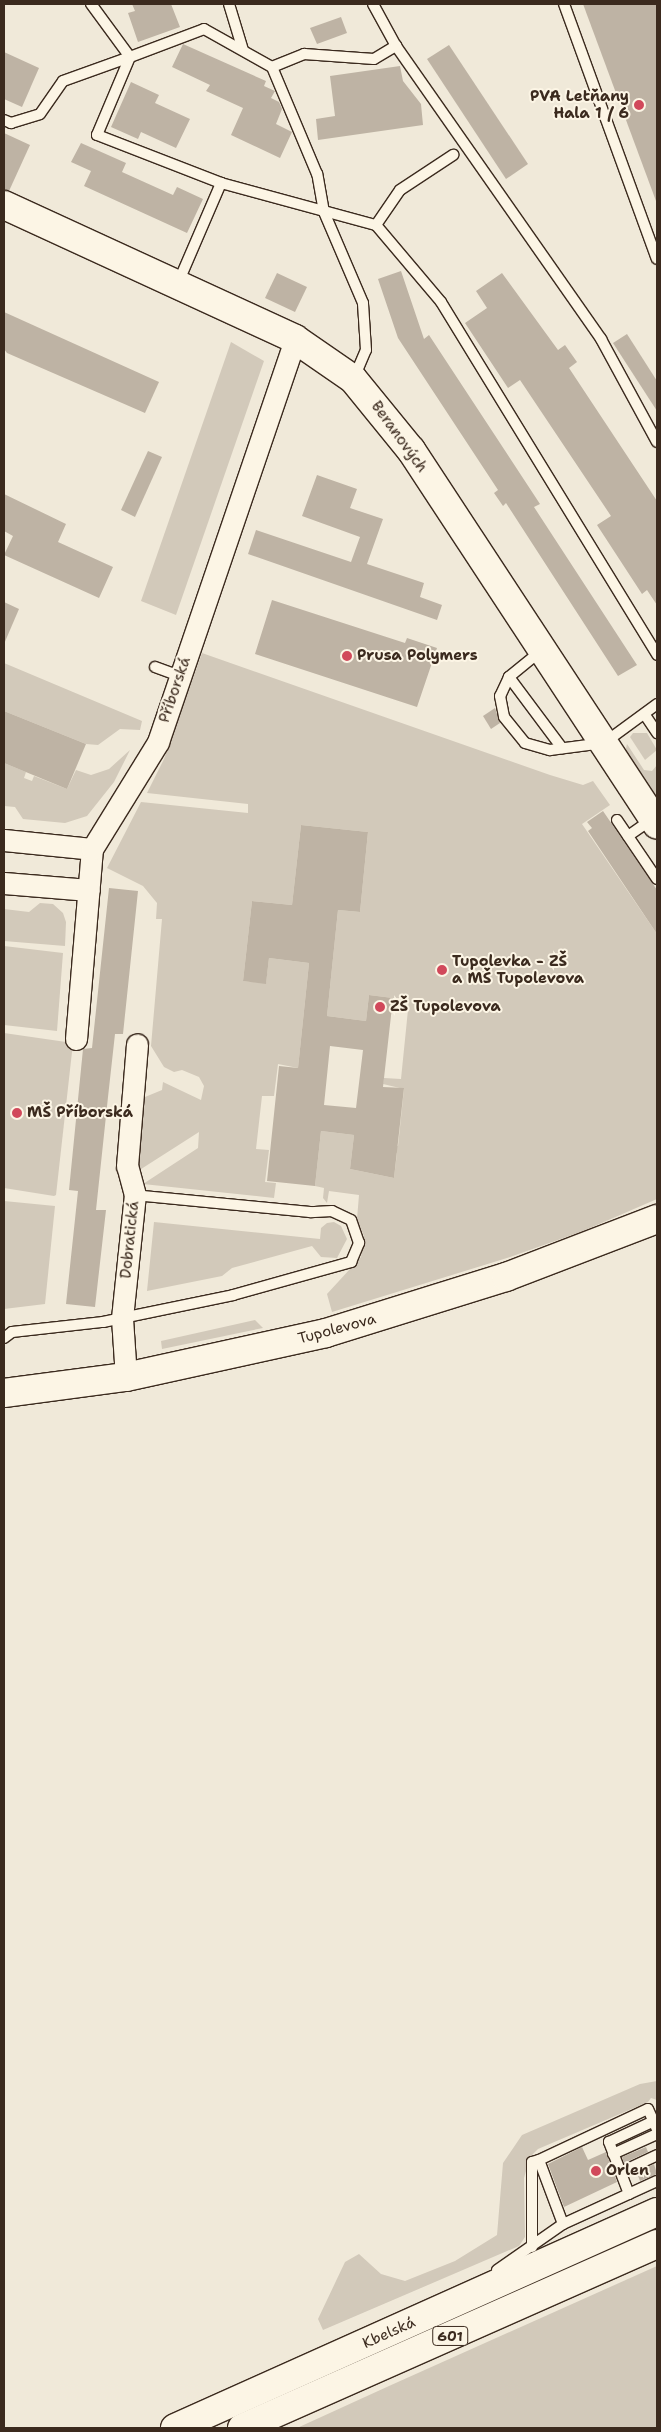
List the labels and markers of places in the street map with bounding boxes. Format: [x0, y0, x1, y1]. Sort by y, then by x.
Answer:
place label: PVA Letňany Hala 1 / 6 [530, 87, 629, 122]
marker: PVA Letňany Hala 1 / 6 [633, 99, 645, 111]
place label: Prusa Polymers [357, 647, 478, 665]
marker: Prusa Polymers [341, 650, 353, 662]
place label: Tupolevka - ZŠ a MŠ Tupolevova [452, 952, 584, 987]
marker: Tupolevka - ZŠ a MŠ Tupolevova [436, 964, 448, 976]
place label: ZŠ Tupolevova [390, 998, 501, 1016]
marker: ZŠ Tupolevova [374, 1001, 386, 1013]
place label: MŠ Příborská [27, 1104, 133, 1122]
marker: MŠ Příborská [11, 1107, 23, 1119]
place label: Orlen [606, 2162, 649, 2180]
marker: Orlen [590, 2165, 602, 2177]

